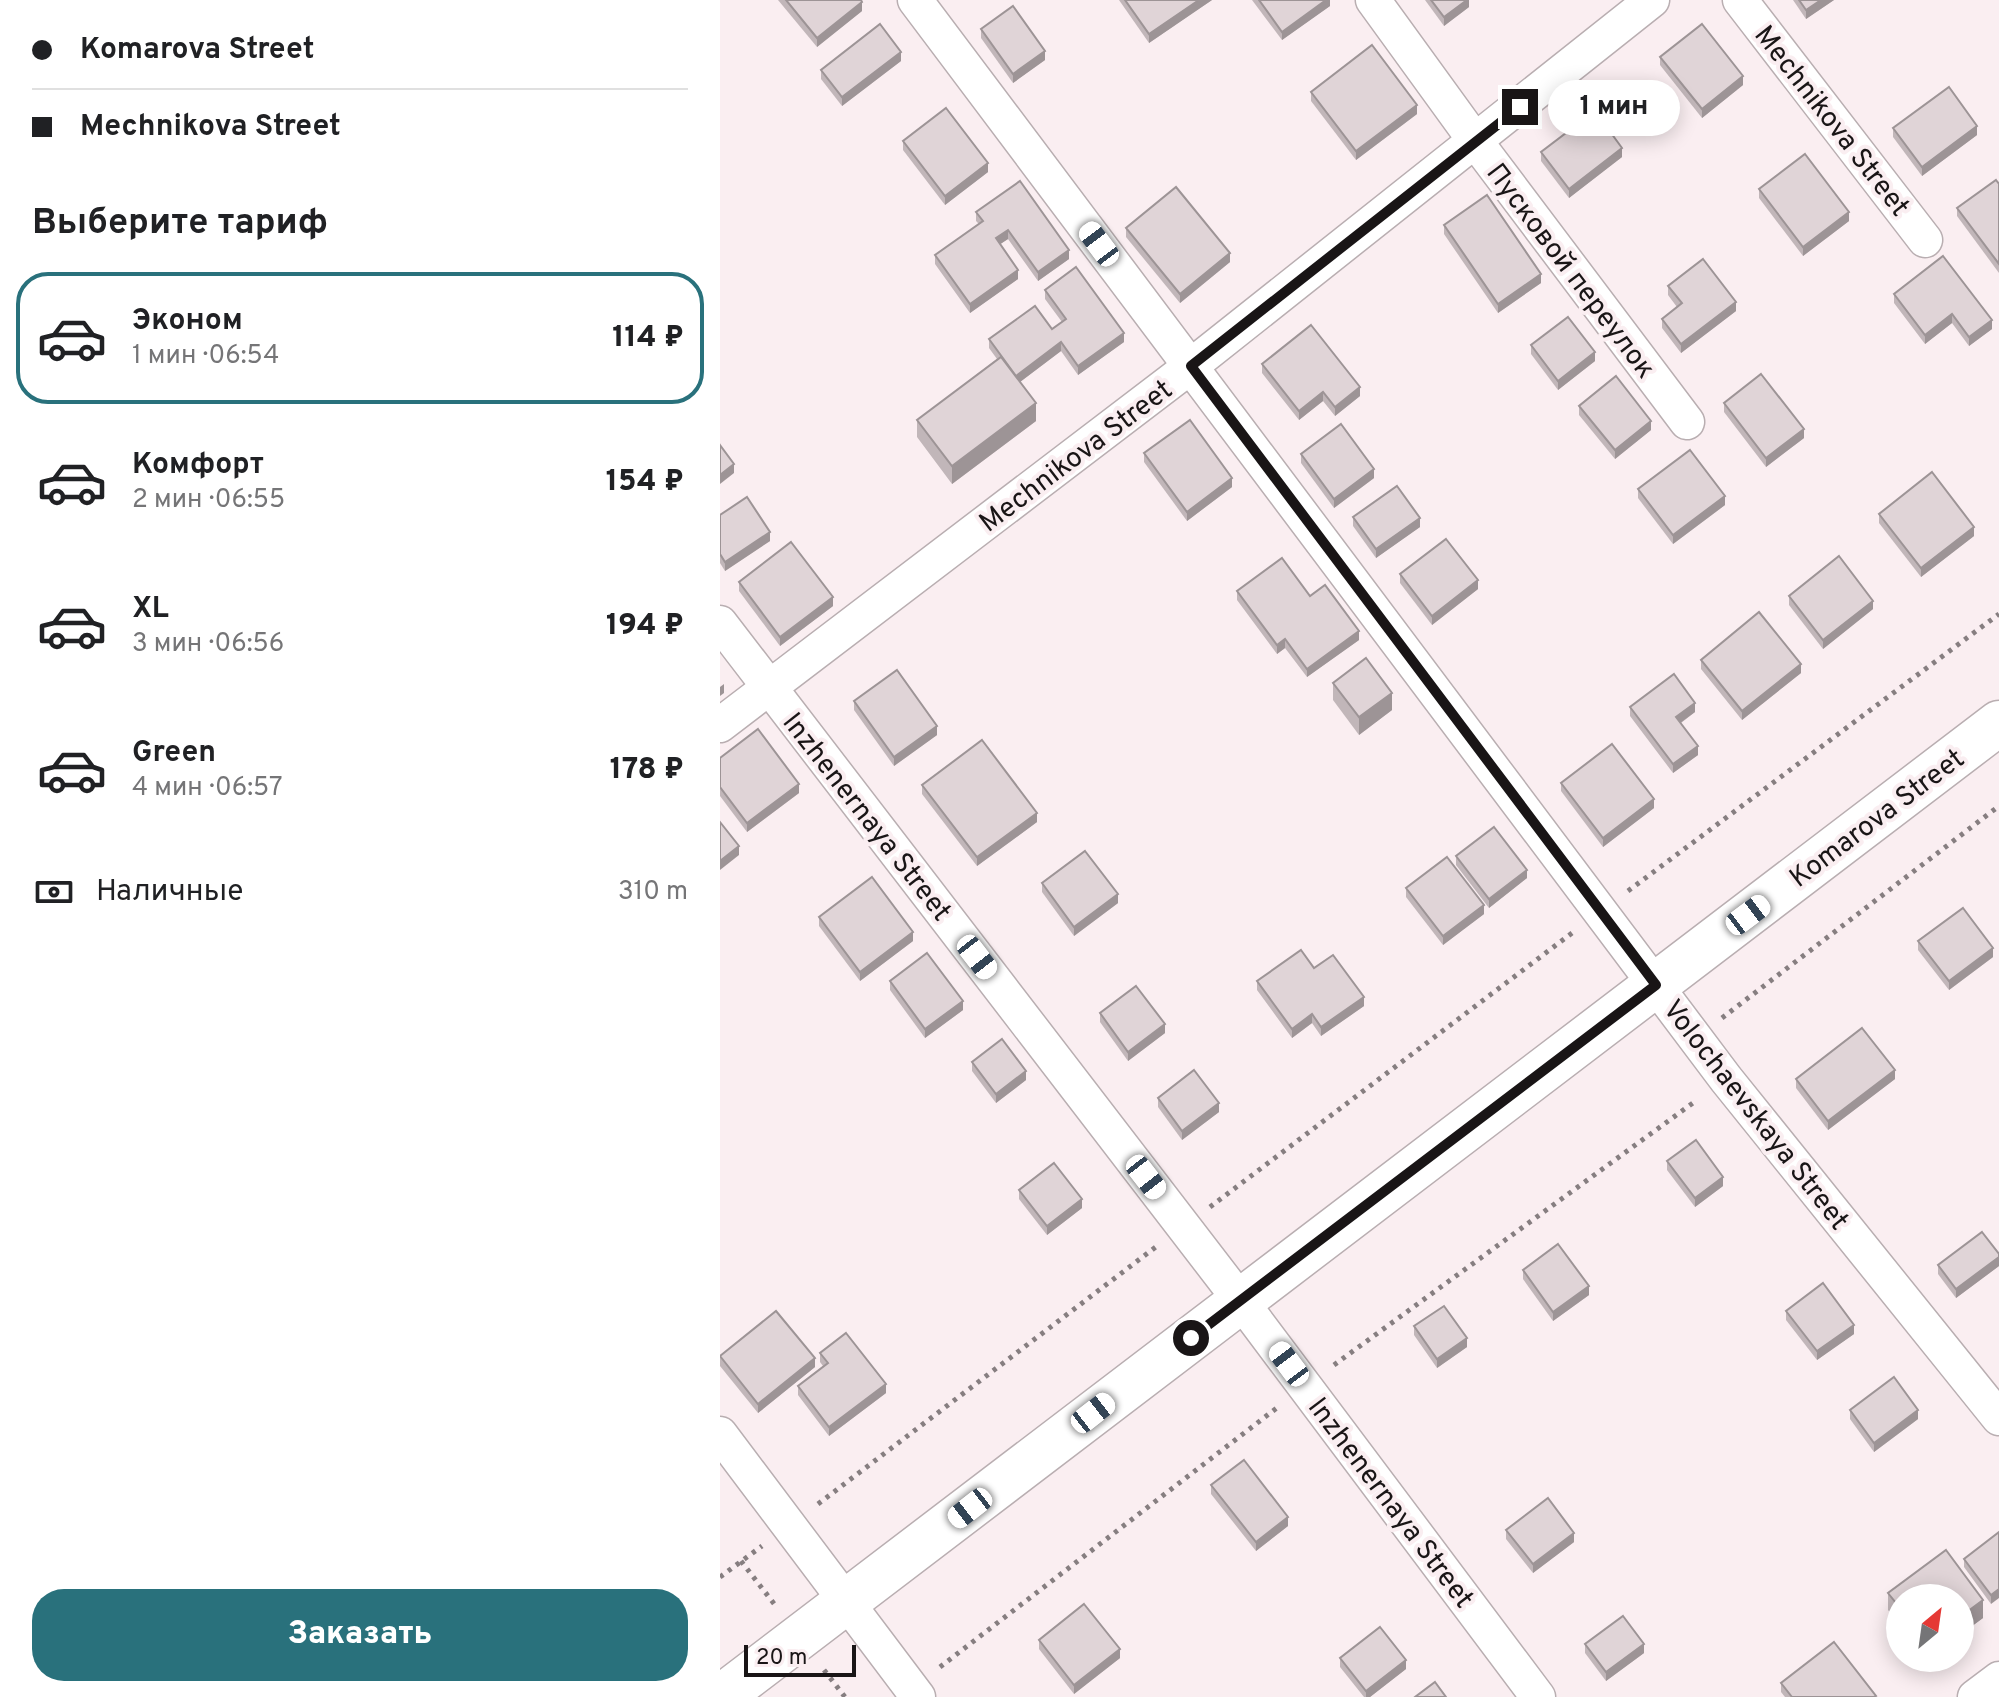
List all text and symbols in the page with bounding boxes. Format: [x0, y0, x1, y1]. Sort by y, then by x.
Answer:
street label: Mechnikova Street [1745, 19, 1916, 225]
text: Komarova Street [80, 32, 314, 69]
callout: 1 мин [1548, 79, 1680, 135]
route end [1502, 89, 1538, 125]
text: 1 мин [1580, 91, 1648, 124]
text: Mechnikova Street [80, 109, 341, 146]
street label: Пусковой переулок [1477, 157, 1662, 387]
text: Выберите тариф [32, 201, 328, 247]
car [1075, 218, 1123, 270]
icon: car [36, 302, 108, 374]
text: Эконом [132, 303, 243, 340]
text: 114 ₽ [612, 320, 684, 357]
text: 1 мин · 06:54 [132, 340, 279, 373]
street label: Mechnikova Street [973, 373, 1181, 542]
icon: car [36, 446, 108, 518]
text: Комфорт [132, 447, 264, 484]
text: 154 ₽ [606, 464, 684, 501]
text: 2 мин · 06:55 [132, 484, 285, 517]
icon: car [36, 590, 108, 662]
text: XL [132, 591, 169, 628]
text: 194 ₽ [606, 608, 684, 645]
text: 3 мин · 06:56 [132, 628, 284, 661]
street label: Inzhenernaya Street [773, 706, 958, 929]
icon: car [36, 734, 108, 806]
text: Green [132, 735, 216, 772]
street label: Komarova Street [1783, 742, 1973, 897]
text: 178 ₽ [610, 752, 684, 789]
text: 4 мин · 06:57 [132, 772, 283, 805]
icon: cash [32, 870, 76, 914]
text: Наличные [96, 874, 243, 911]
text: 310 m [618, 876, 688, 909]
car [1722, 891, 1774, 939]
car [953, 931, 1001, 983]
street label: Volochaevskaya Street [1653, 993, 1856, 1238]
car [1122, 1151, 1170, 1203]
route start [1173, 1320, 1209, 1356]
car [1265, 1338, 1313, 1390]
car [1067, 1389, 1119, 1437]
street label: Inzhenernaya Street [1299, 1391, 1481, 1616]
car [944, 1484, 996, 1532]
north arrow [1886, 1584, 1974, 1672]
map controls [1886, 1584, 1974, 1672]
button: Заказать [32, 1589, 688, 1681]
scale bar [744, 1641, 856, 1677]
text: 20 m [756, 1645, 807, 1672]

